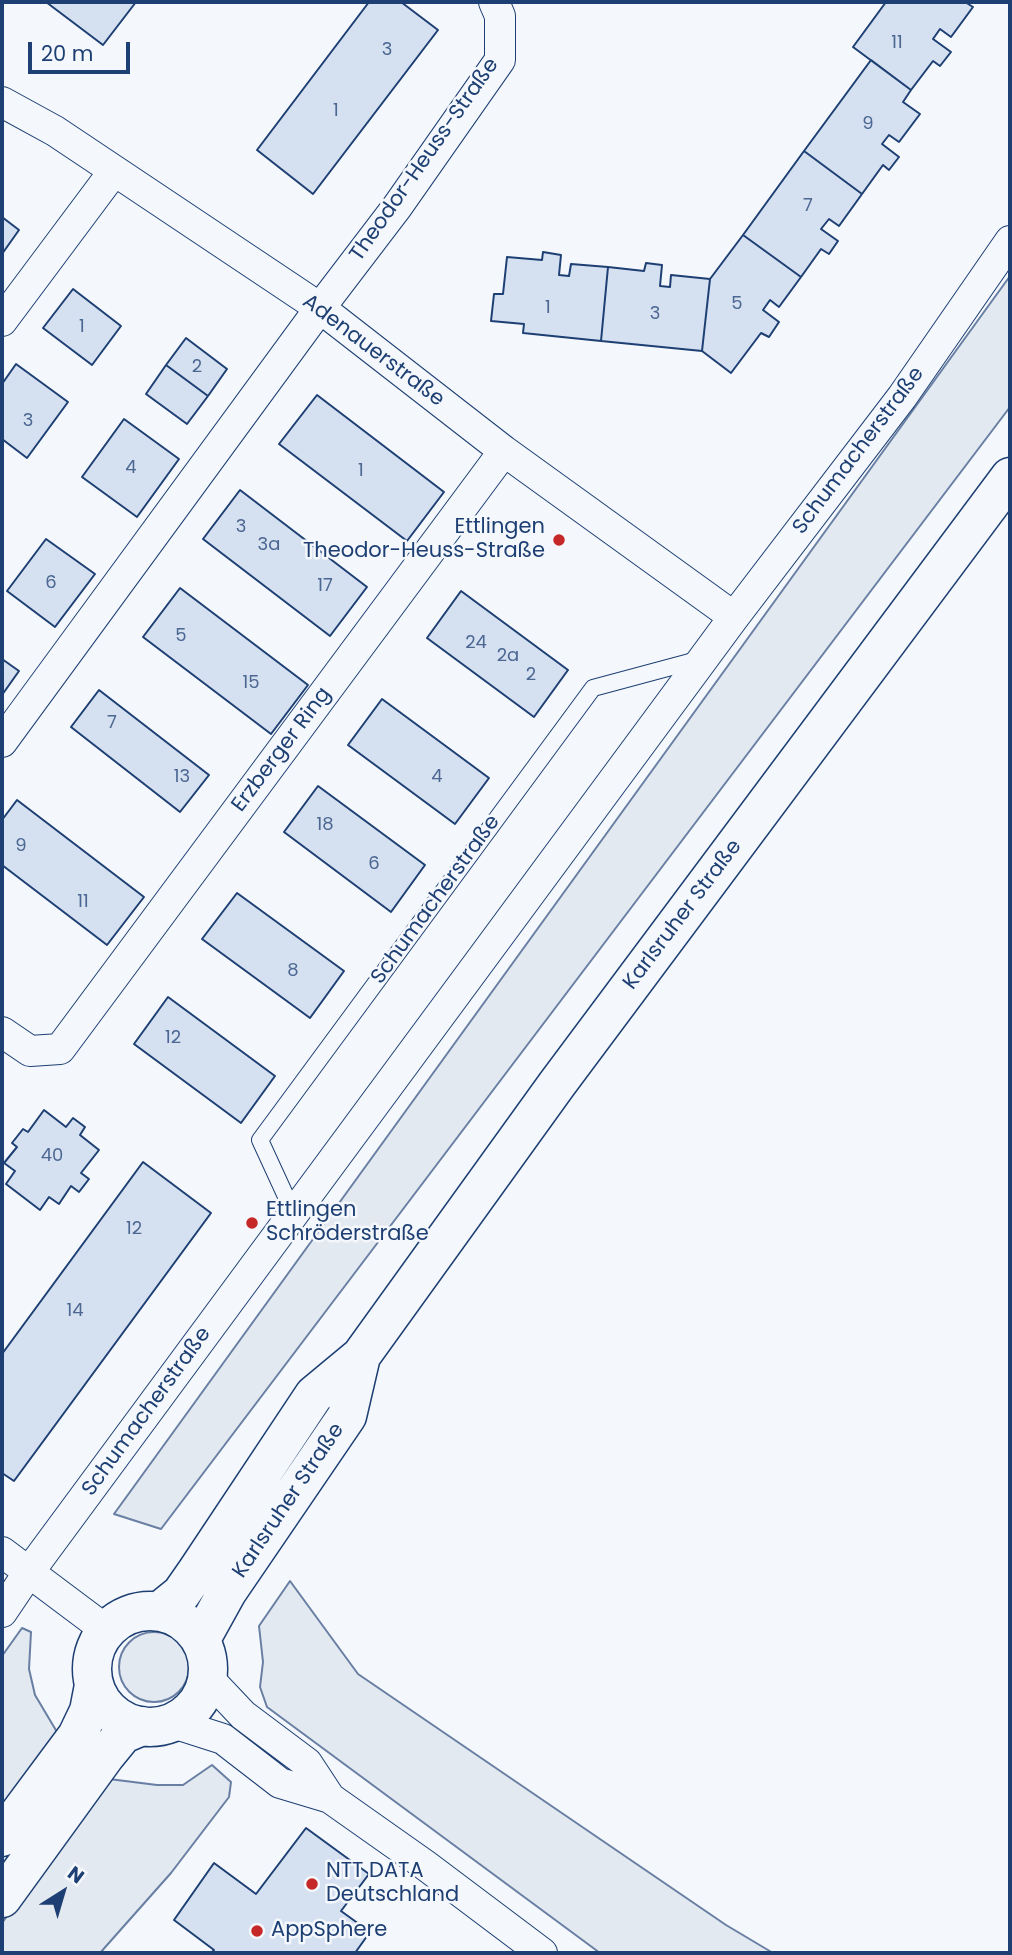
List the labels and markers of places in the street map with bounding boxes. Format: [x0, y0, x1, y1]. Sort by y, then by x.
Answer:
place label: Ettlingen Theodor-Heuss-Straße [303, 515, 545, 565]
marker: Ettlingen Theodor-Heuss-Straße [551, 532, 567, 548]
place label: Ettlingen Schröderstraße [266, 1198, 429, 1248]
marker: Ettlingen Schröderstraße [244, 1215, 260, 1231]
place label: NTT DATA Deutschland [326, 1859, 459, 1909]
marker: NTT DATA Deutschland [304, 1876, 320, 1892]
place label: AppSphere [271, 1918, 387, 1944]
marker: AppSphere [249, 1923, 265, 1939]

